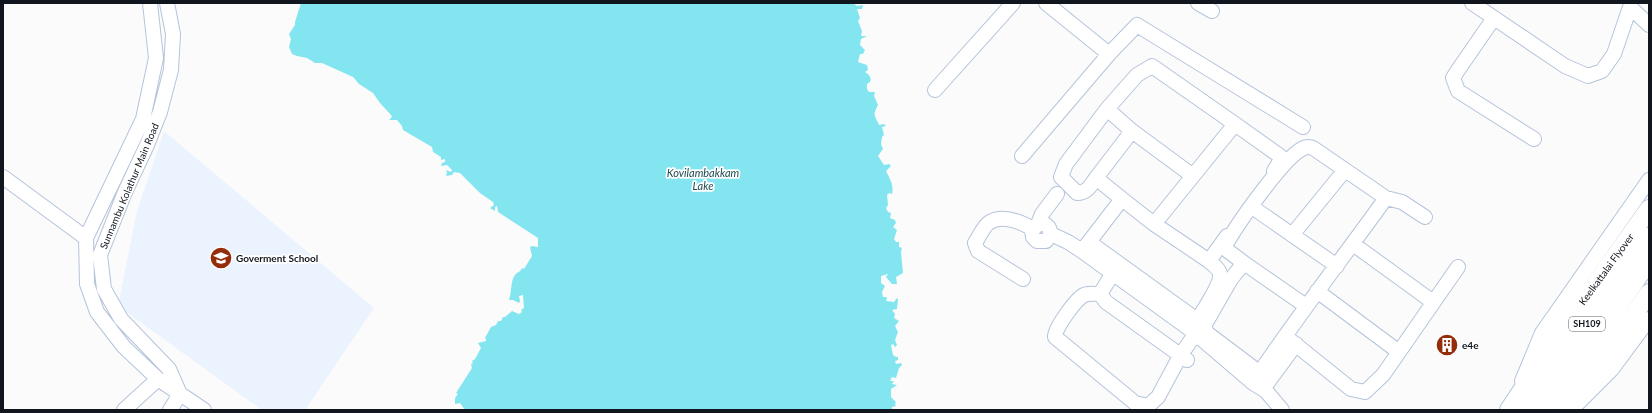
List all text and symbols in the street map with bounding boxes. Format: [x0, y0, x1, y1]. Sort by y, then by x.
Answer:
street label: Sunnambu Kolathur Main Road [97, 121, 161, 251]
water label: Kovilambakkam Lake [667, 166, 740, 192]
street label: Keelkattalai Flyover [1576, 231, 1636, 307]
school or university icon: Goverment School [208, 245, 234, 271]
place label: Goverment School [236, 252, 318, 264]
road number: SH109 [1569, 317, 1605, 331]
building icon: e4e [1434, 332, 1460, 358]
place label: e4e [1462, 339, 1479, 351]

